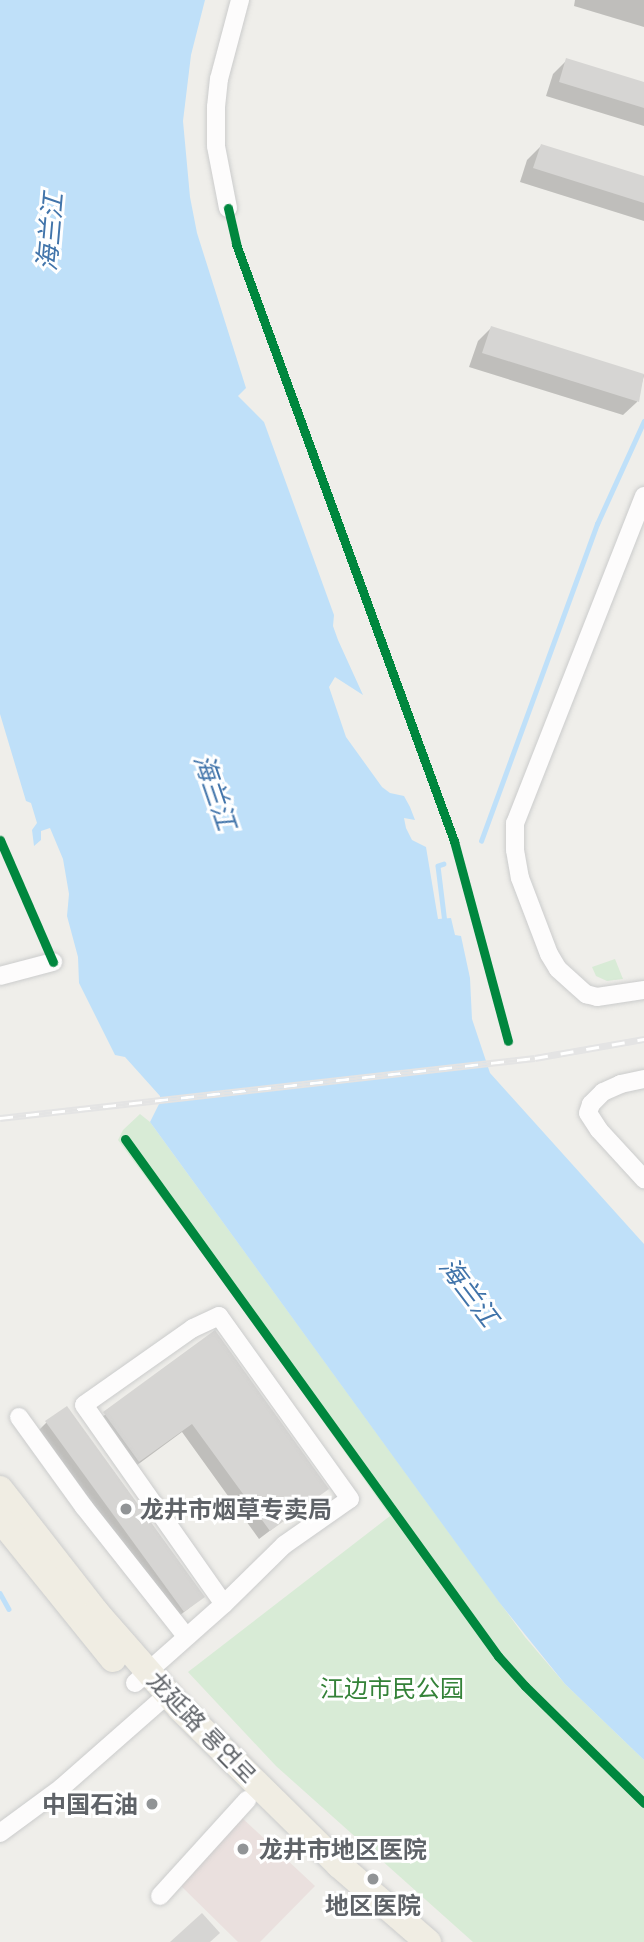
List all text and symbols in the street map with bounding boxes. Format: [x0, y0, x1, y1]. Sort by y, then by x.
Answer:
water label: 海兰江 [31, 192, 69, 272]
water label: 海兰江 [188, 750, 242, 834]
water label: 海兰江 [433, 1251, 505, 1333]
place label: 龙井市烟草专卖局 [140, 1495, 332, 1523]
marker: 龙井市烟草专卖局 [118, 1501, 134, 1517]
street label: 龙延路 룡연로 [141, 1665, 263, 1789]
park label: 江边市民公园 [320, 1674, 464, 1702]
place label: 中国石油 [42, 1790, 138, 1818]
marker: 中国石油 [144, 1796, 160, 1812]
place label: 龙井市地区医院 [259, 1835, 427, 1863]
marker: 龙井市地区医院 [233, 1839, 253, 1859]
marker: 地区医院 [365, 1871, 381, 1887]
place label: 地区医院 [325, 1891, 421, 1919]

